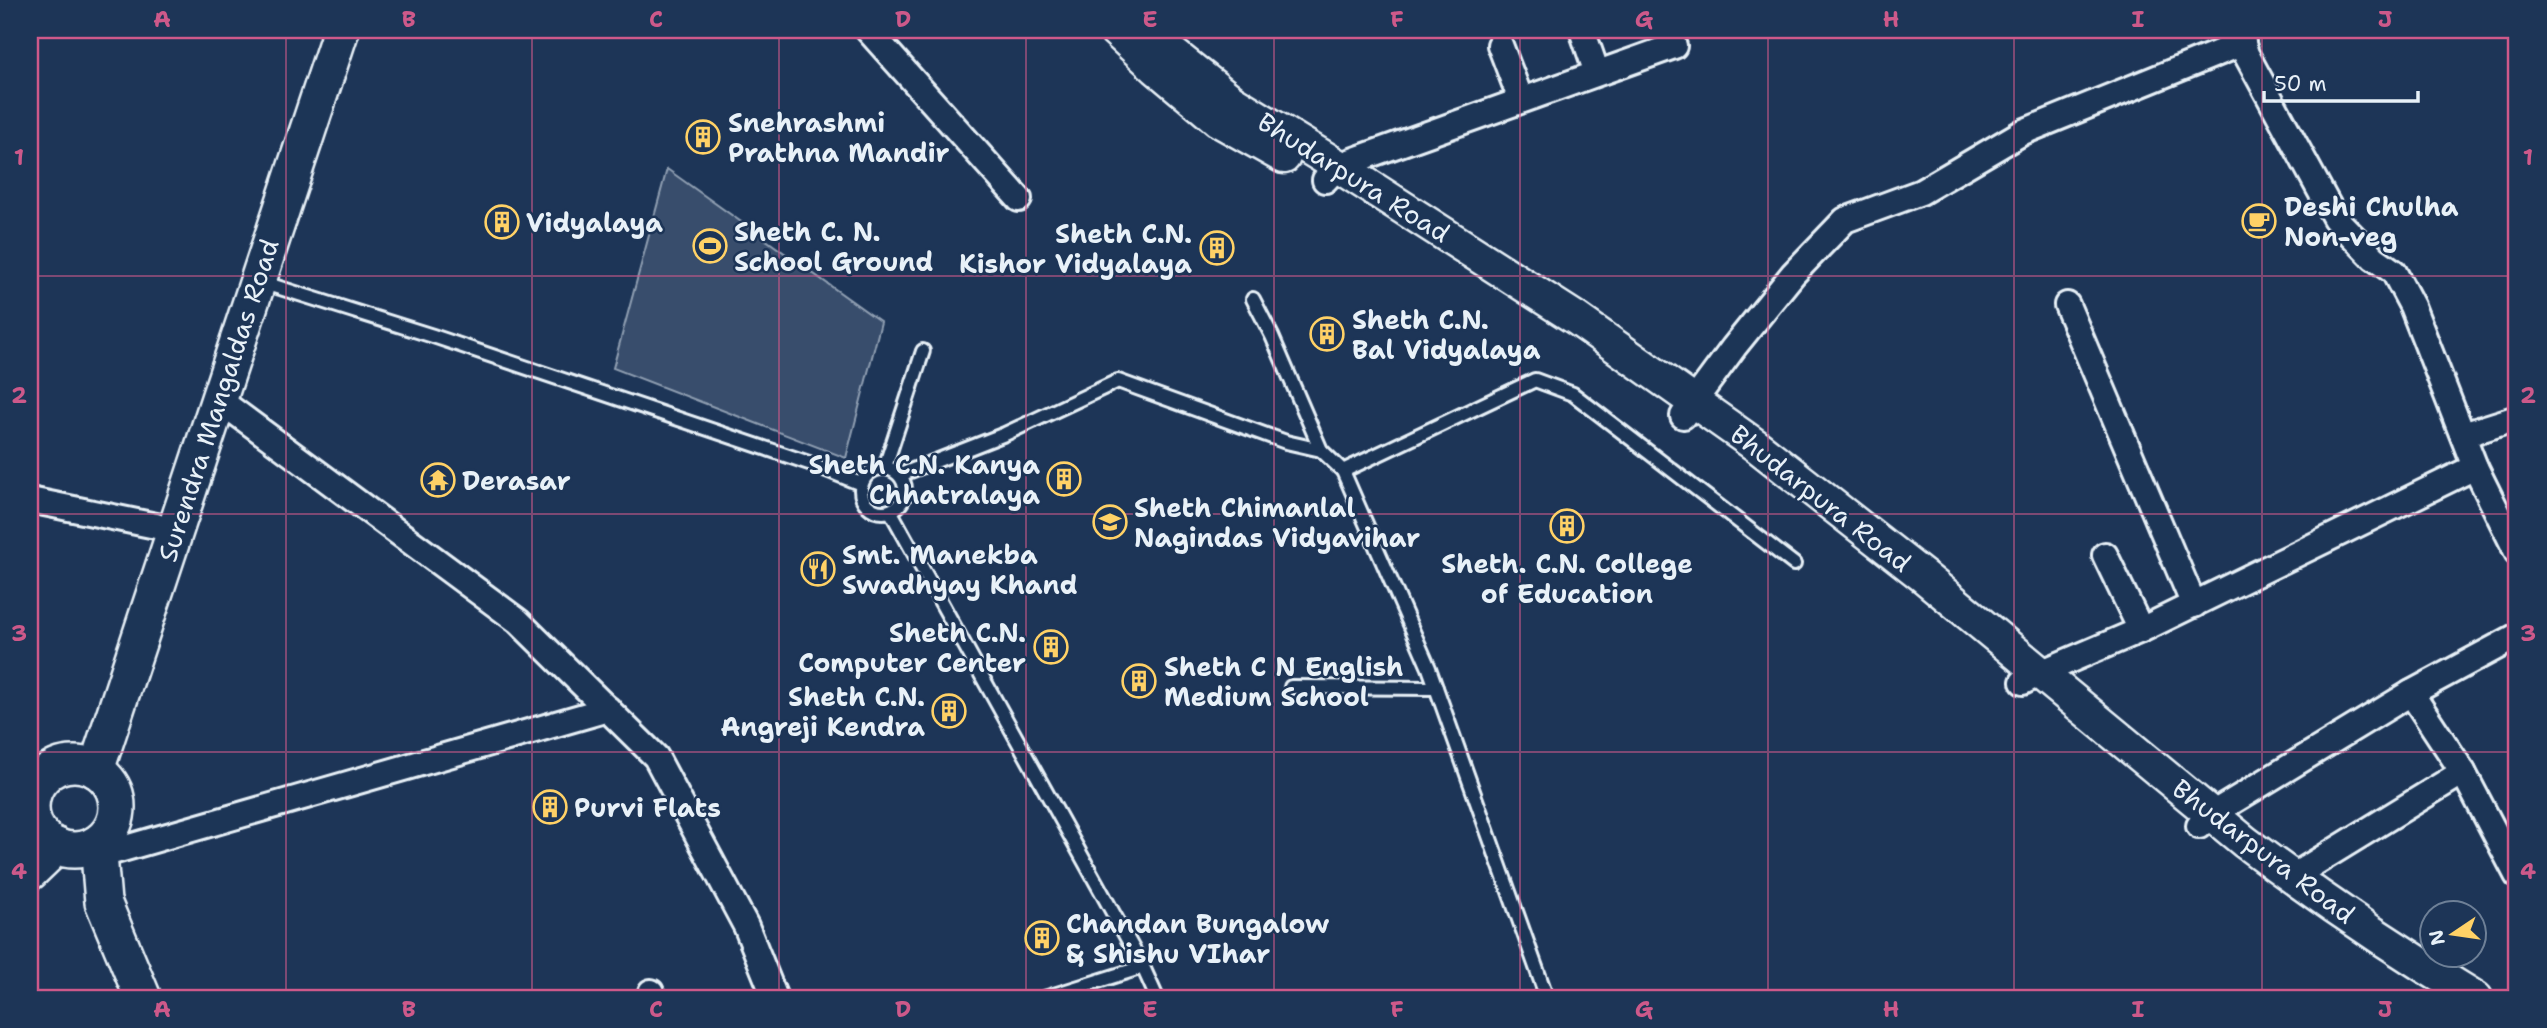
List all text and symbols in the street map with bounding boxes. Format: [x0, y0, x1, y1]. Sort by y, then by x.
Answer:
text: A [153, 4, 171, 34]
text: B [402, 4, 416, 34]
text: C [649, 4, 663, 34]
text: D [895, 4, 911, 34]
text: E [1142, 4, 1158, 34]
text: F [1390, 4, 1404, 34]
text: G [1635, 4, 1654, 34]
text: H [1883, 4, 1899, 34]
text: I [2132, 4, 2145, 34]
text: J [2378, 4, 2392, 34]
scale bar [2264, 60, 2418, 104]
text: 50 m [2274, 70, 2327, 98]
street label: Bhudarpura Road [1251, 104, 1457, 250]
place label: Snehrashmi Prathna Mandir [728, 105, 950, 170]
building icon: Snehrashmi Prathna Mandir [684, 118, 722, 156]
text: 1 [14, 142, 24, 172]
text: 1 [2523, 142, 2533, 172]
place label: Deshi Chulha Non-veg [2284, 189, 2459, 254]
cafe icon: Deshi Chulha Non-veg [2240, 202, 2278, 240]
building icon: Vidyalaya [483, 203, 521, 241]
place label: Vidyalaya [526, 205, 663, 240]
place label: Sheth C. N. School Ground [734, 214, 933, 279]
place label: Sheth C.N. Kishor Vidyalaya [959, 216, 1192, 281]
sports icon: Sheth C. N. School Ground [691, 227, 729, 265]
building icon: Sheth C.N. Kishor Vidyalaya [1198, 229, 1236, 267]
street label: Surendra Mangaldas Road [149, 234, 287, 566]
place label: Sheth C.N. Bal Vidyalaya [1352, 302, 1541, 367]
building icon: Sheth C.N. Bal Vidyalaya [1308, 315, 1346, 353]
text: 2 [11, 380, 27, 410]
text: 2 [2520, 380, 2536, 410]
street label: Bhudarpura Road [1723, 416, 1919, 580]
place label: Sheth C.N. Kanya Chhatralaya [808, 447, 1040, 512]
building icon: Sheth C.N. Kanya Chhatralaya [1045, 460, 1083, 498]
temple icon: Derasar [419, 461, 457, 499]
place label: Derasar [462, 463, 571, 498]
place label: Sheth Chimanlal Nagindas Vidyavihar [1134, 490, 1420, 555]
school or university icon: Sheth Chimanlal Nagindas Vidyavihar [1091, 503, 1129, 541]
building icon: Sheth. C.N. College of Education [1548, 507, 1586, 545]
place label: Smt. Manekba Swadhyay Khand [842, 537, 1078, 602]
place label: Sheth. C.N. College of Education [1441, 546, 1693, 611]
restaurant icon: Smt. Manekba Swadhyay Khand [799, 550, 837, 588]
place label: Sheth C.N. Computer Center [798, 615, 1026, 680]
text: 3 [11, 618, 27, 648]
text: 3 [2520, 618, 2536, 648]
building icon: Sheth C.N. Computer Center [1032, 628, 1070, 666]
place label: Sheth C N English Medium School [1164, 649, 1403, 714]
building icon: Sheth C N English Medium School [1120, 662, 1158, 700]
place label: Sheth C.N. Angreji Kendra [720, 679, 925, 744]
building icon: Sheth C.N. Angreji Kendra [930, 692, 968, 730]
street label: Bhudarpura Road [2165, 771, 2363, 931]
building icon: Purvi Flats [531, 788, 569, 826]
place label: Purvi Flats [574, 790, 721, 825]
text: 4 [11, 856, 27, 886]
text: 4 [2520, 856, 2536, 886]
north arrow [2418, 898, 2488, 968]
place label: Chandan Bungalow & Shishu VIhar [1066, 906, 1330, 971]
building icon: Chandan Bungalow & Shishu VIhar [1023, 919, 1061, 957]
text: N [2423, 928, 2451, 948]
text: A [153, 994, 171, 1024]
text: B [402, 994, 416, 1024]
text: C [649, 994, 663, 1024]
text: D [895, 994, 911, 1024]
text: E [1142, 994, 1158, 1024]
text: F [1390, 994, 1404, 1024]
text: G [1635, 994, 1654, 1024]
text: H [1883, 994, 1899, 1024]
text: I [2132, 994, 2145, 1024]
text: J [2378, 994, 2392, 1024]

